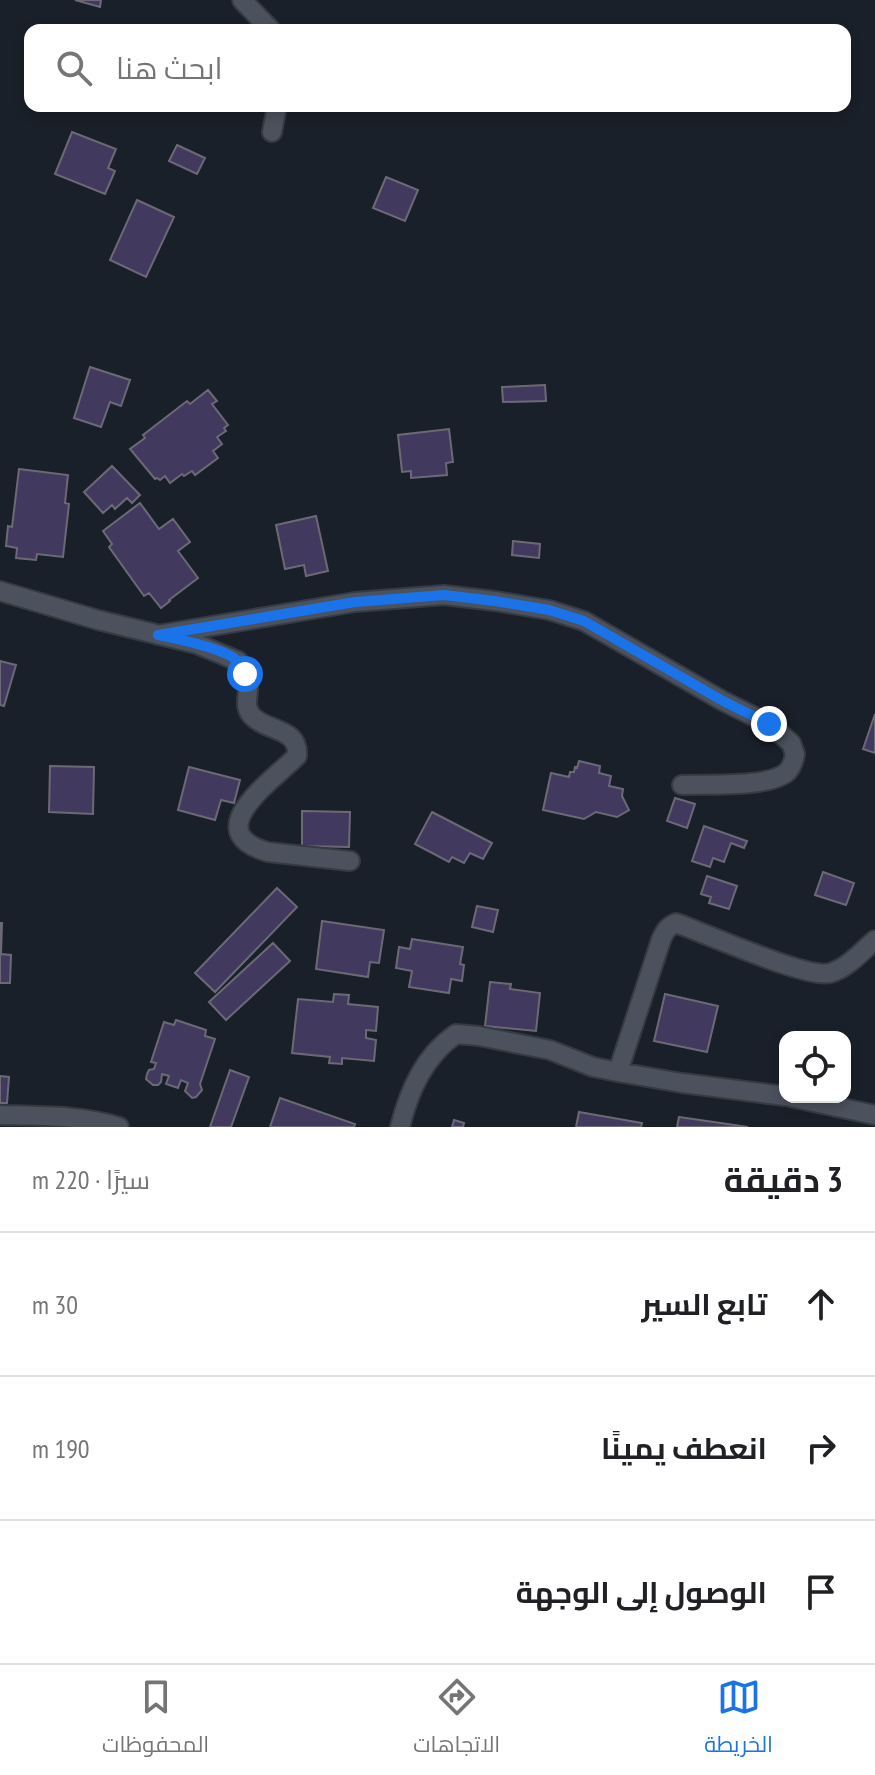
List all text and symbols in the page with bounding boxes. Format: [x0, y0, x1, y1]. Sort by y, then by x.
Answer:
search box [24, 24, 851, 112]
icon: search [52, 46, 96, 90]
text: ابحث هنا [116, 48, 223, 87]
route start [227, 656, 263, 692]
route end [751, 706, 787, 742]
map controls [779, 1031, 851, 1103]
button: locate [779, 1031, 851, 1103]
text: 3 دقيقة [724, 1157, 843, 1201]
text: سيرًا · 220 m [32, 1163, 150, 1196]
icon: ahead [799, 1282, 843, 1326]
text: تابع السير [642, 1284, 767, 1323]
text: 30 m [32, 1288, 78, 1321]
icon: right [799, 1426, 843, 1470]
text: انعطف يمينًا [601, 1428, 767, 1467]
text: 190 m [32, 1432, 90, 1465]
icon: arrive [799, 1570, 843, 1614]
text: الوصول إلى الوجهة [516, 1572, 767, 1611]
tab: المحفوظات [102, 1675, 209, 1765]
tab: الاتجاهات [413, 1675, 500, 1765]
tab: الخريطة [704, 1675, 773, 1765]

